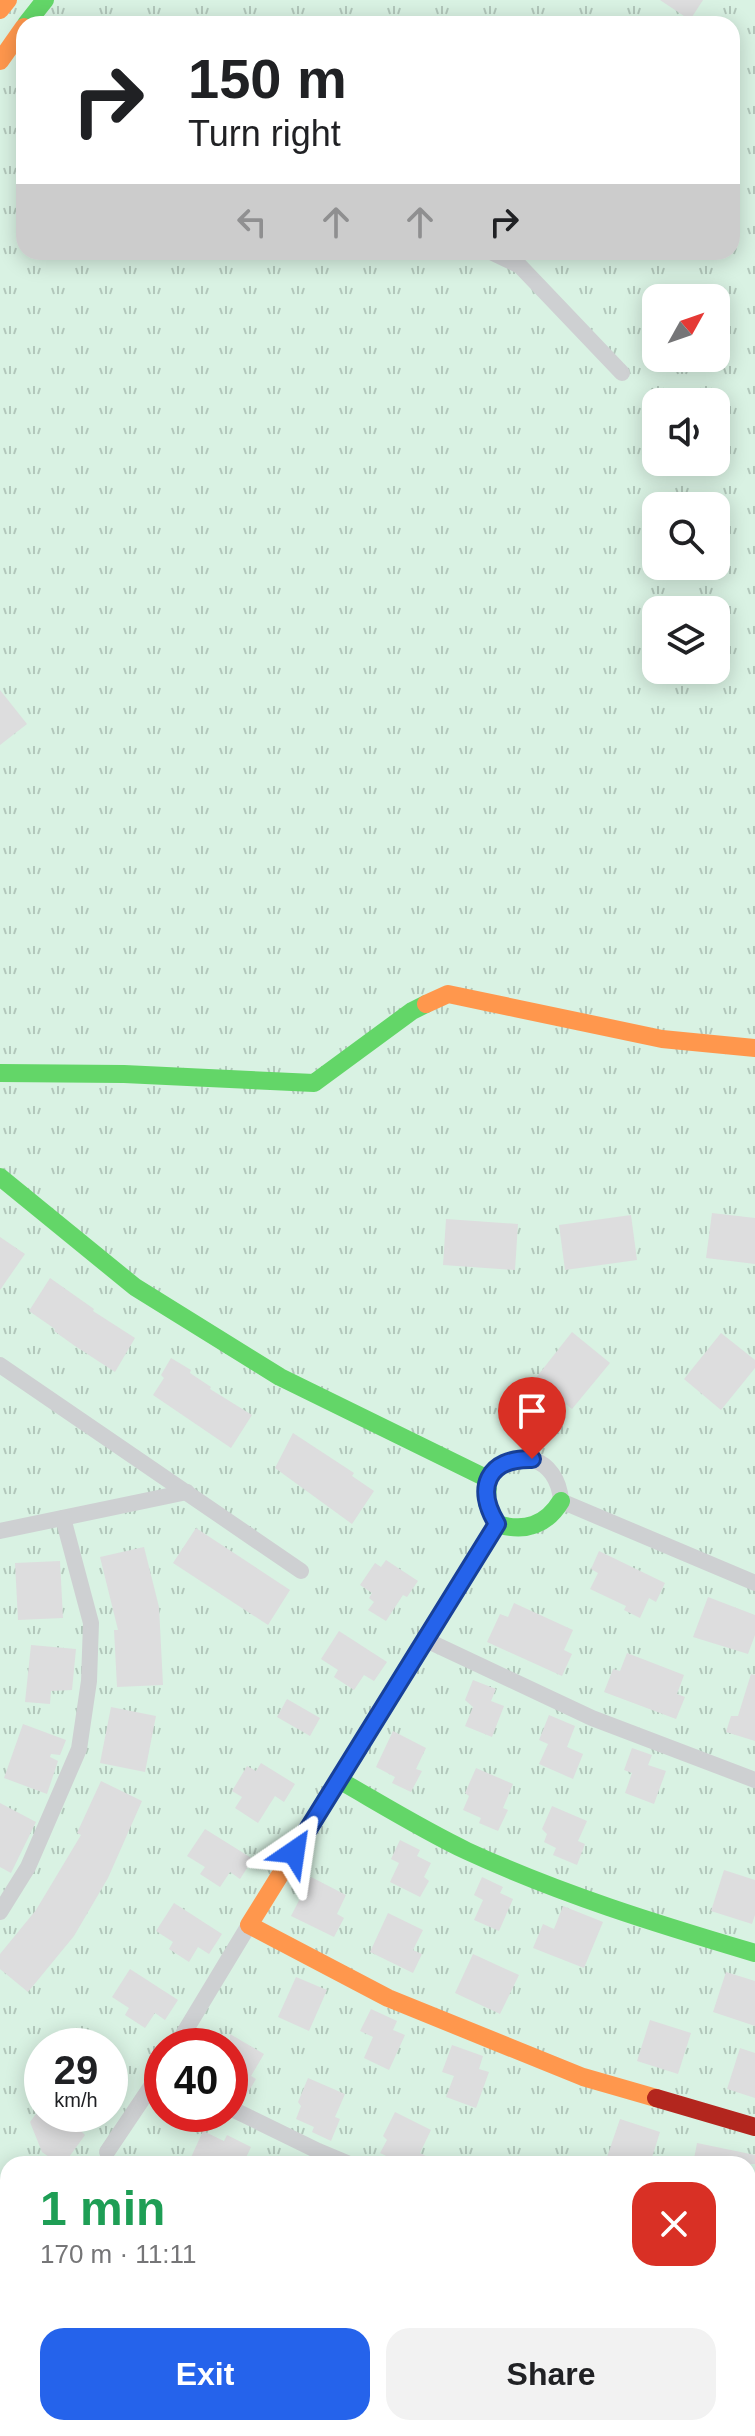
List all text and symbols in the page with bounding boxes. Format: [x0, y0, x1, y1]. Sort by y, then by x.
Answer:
text: 150 m [188, 47, 347, 110]
icon: right [56, 48, 160, 152]
text: Turn right [188, 113, 341, 154]
icon: left [230, 200, 274, 244]
icon: ahead [314, 200, 358, 244]
icon: ahead [398, 200, 442, 244]
icon: right [482, 200, 526, 244]
north arrow [642, 284, 730, 372]
map controls [642, 284, 730, 684]
button: sound [642, 388, 730, 476]
button: search [642, 492, 730, 580]
button: layers [642, 596, 730, 684]
pin [498, 1377, 566, 1459]
icon: arrive [510, 1389, 554, 1433]
position arrow [252, 1810, 336, 1894]
speed limit sign: 40 [144, 2028, 248, 2132]
text: 29 [54, 2048, 98, 2092]
text: km/h [54, 2089, 98, 2111]
text: 1 min [40, 2182, 165, 2235]
button: close [632, 2182, 716, 2266]
text: 170 m · 11:11 [40, 2239, 197, 2269]
button: Exit [40, 2328, 370, 2420]
button: Share [386, 2328, 716, 2420]

